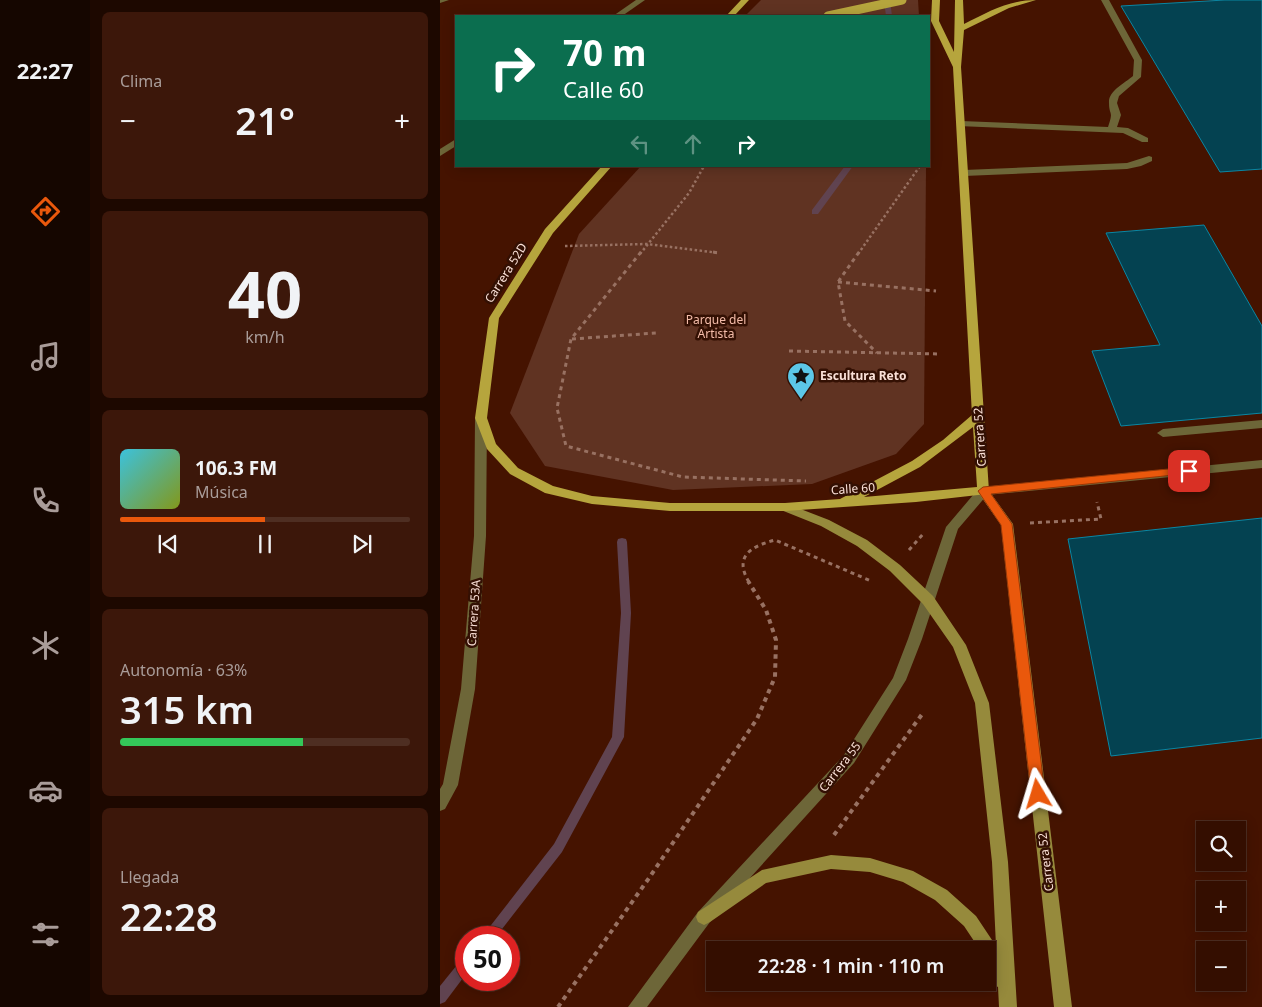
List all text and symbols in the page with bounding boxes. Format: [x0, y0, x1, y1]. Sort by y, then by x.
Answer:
text: 70 m [563, 29, 646, 76]
icon: right [480, 35, 545, 100]
text: 22:27 [17, 55, 73, 85]
text: Clima [120, 70, 162, 92]
text: Calle 60 [563, 74, 644, 104]
text: 21° [235, 94, 295, 146]
text: − [120, 101, 136, 139]
text: + [394, 101, 410, 139]
icon: left [626, 130, 654, 158]
icon: ahead [679, 130, 707, 158]
icon: right [732, 130, 760, 158]
icon: directions [28, 194, 63, 229]
street label: Carrera 52D [480, 239, 531, 306]
text: 40 [228, 249, 302, 337]
park label: Parque del Artista [686, 311, 746, 342]
text: km/h [245, 326, 285, 348]
icon: music [28, 339, 63, 374]
place icon: Escultura Reto [786, 361, 816, 400]
place label: Escultura Reto [820, 367, 907, 384]
street label: Carrera 52 [969, 407, 990, 467]
pin [1168, 450, 1210, 492]
text: 106.3 FM [195, 455, 277, 481]
icon: arrive [1175, 457, 1203, 485]
street label: Calle 60 [830, 478, 876, 499]
text: Música [195, 481, 248, 503]
icon: phone [28, 483, 63, 518]
icon: previous [154, 530, 182, 558]
icon: pause [251, 530, 279, 558]
icon: next [348, 530, 376, 558]
street label: Carrera 53A [463, 579, 484, 647]
icon: climate [28, 628, 63, 663]
text: Autonomía · 63% [120, 659, 247, 681]
text: 315 km [120, 683, 254, 735]
street label: Carrera 55 [815, 738, 865, 795]
position arrow [1011, 767, 1063, 819]
icon: car [28, 773, 63, 808]
map controls [1196, 821, 1246, 991]
button: search [1196, 821, 1246, 871]
street label: Carrera 52 [1033, 832, 1058, 892]
text: Llegada [120, 866, 179, 888]
button: + [1196, 881, 1246, 931]
text: 22:28 [120, 890, 217, 942]
icon: filters [28, 917, 63, 952]
speed limit sign: 50 [455, 926, 520, 991]
button: − [1196, 941, 1246, 991]
text: 22:28 · 1 min · 110 m [758, 953, 944, 979]

